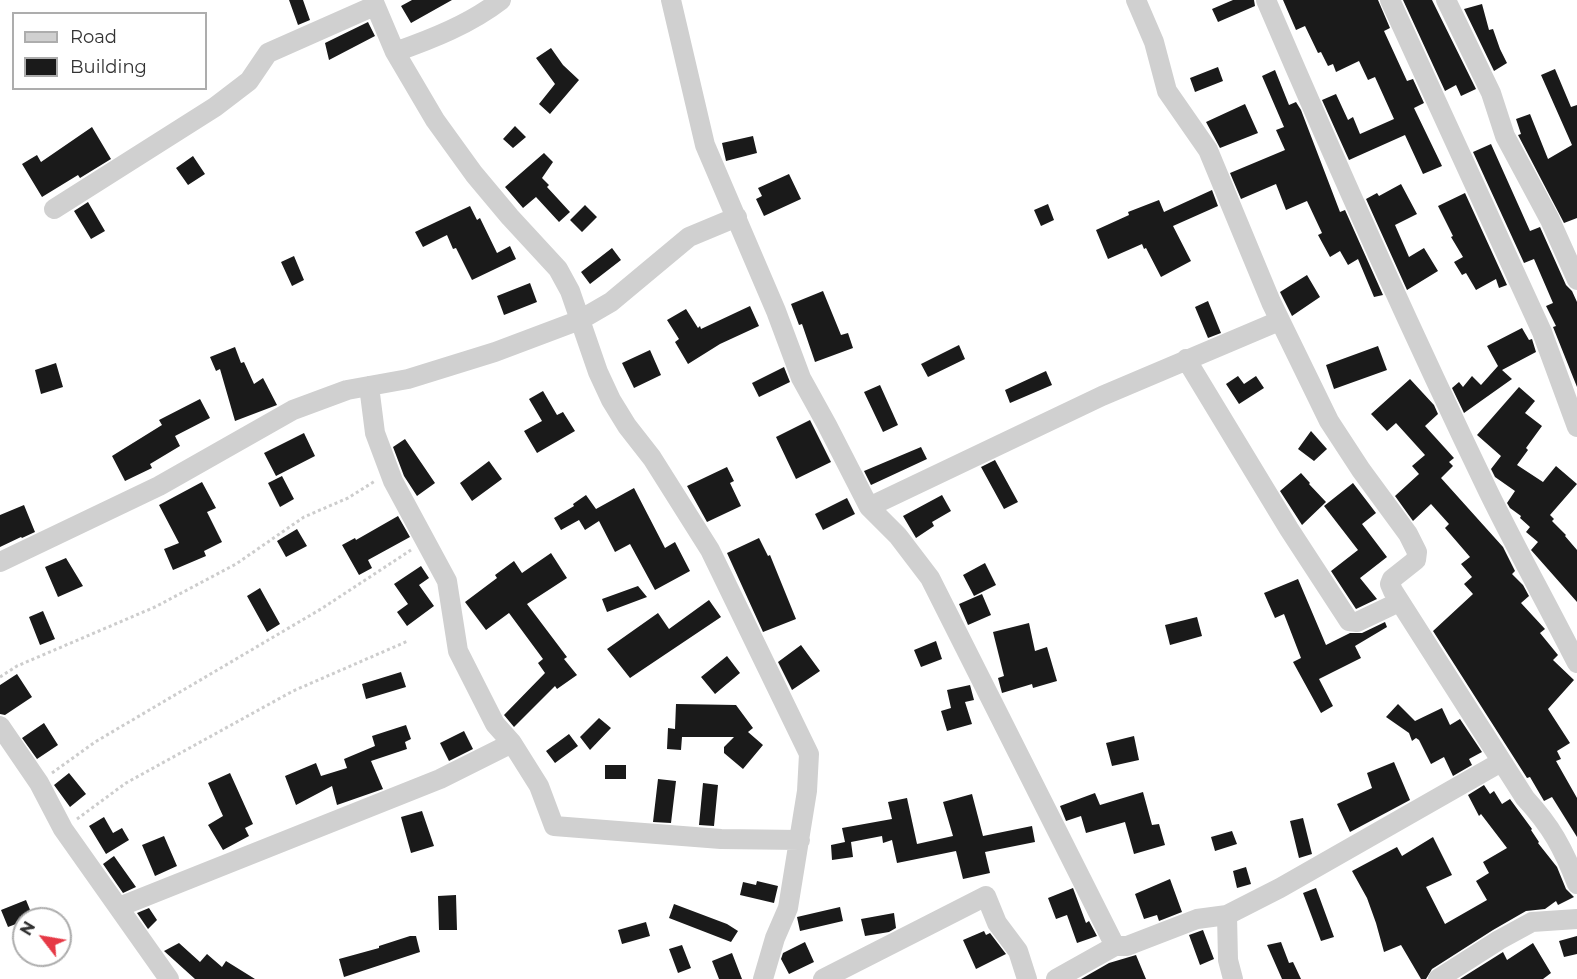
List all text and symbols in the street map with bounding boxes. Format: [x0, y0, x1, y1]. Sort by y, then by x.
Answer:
legend [12, 12, 207, 90]
text: Road [70, 26, 117, 48]
text: Building [70, 56, 147, 78]
north arrow [12, 907, 72, 967]
text: N [16, 918, 39, 939]

